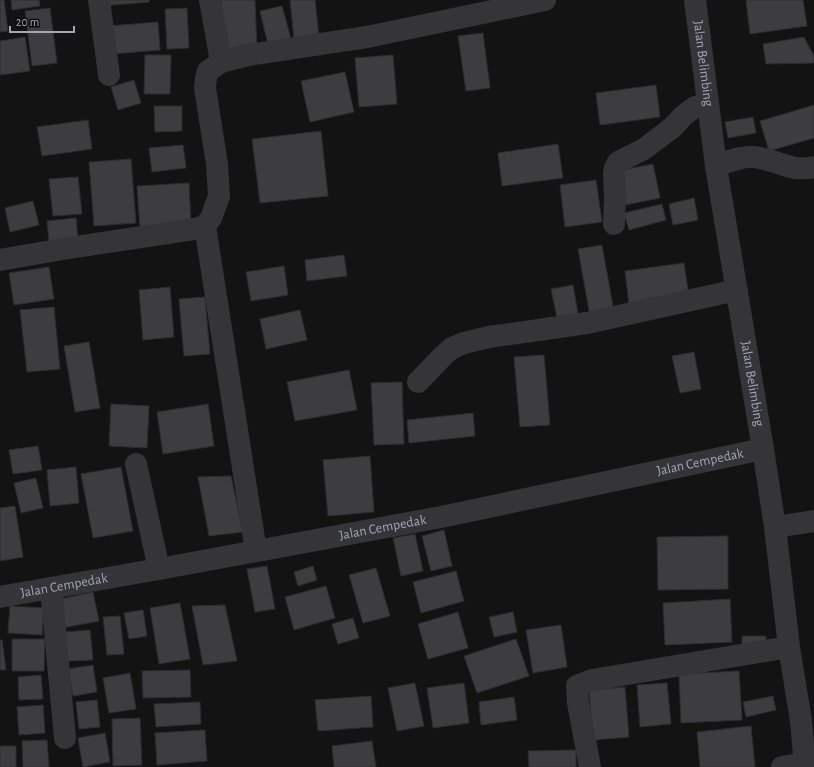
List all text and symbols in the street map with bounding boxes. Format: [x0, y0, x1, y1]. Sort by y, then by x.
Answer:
scale bar [10, 8, 74, 34]
text: 20 m [16, 16, 39, 28]
street label: Jalan Belimbing [691, 20, 715, 107]
street label: Jalan Belimbing [738, 340, 766, 428]
street label: Jalan Cempedak [655, 446, 745, 478]
street label: Jalan Cempedak [338, 513, 428, 543]
street label: Jalan Cempedak [19, 571, 109, 600]

